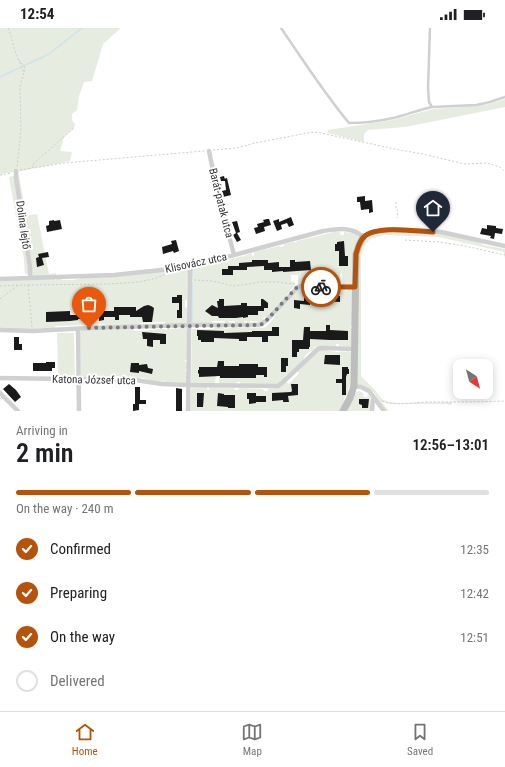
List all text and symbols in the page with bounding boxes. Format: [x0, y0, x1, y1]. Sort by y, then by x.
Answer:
text: 12:54 [20, 5, 54, 23]
street label: Barát-patak utca [206, 167, 236, 239]
pin [416, 191, 450, 232]
icon: home [422, 197, 444, 219]
street label: Dolina lejtő [13, 200, 33, 251]
street label: Klisovácz utca [164, 250, 228, 276]
courier [301, 267, 341, 307]
icon: bike [310, 276, 332, 298]
pin [72, 287, 106, 328]
icon: bag [78, 293, 100, 315]
north arrow [453, 359, 493, 399]
map controls [453, 359, 493, 399]
street label: Katona József utca [52, 373, 136, 387]
text: Arriving in [16, 423, 68, 438]
text: 12:56–13:01 [412, 436, 489, 454]
text: 2 min [16, 438, 74, 468]
text: On the way · 240 m [16, 501, 113, 516]
icon: check [16, 538, 38, 560]
text: Confirmed [50, 540, 111, 558]
text: 12:35 [460, 542, 489, 557]
icon: check [16, 582, 38, 604]
text: Preparing [50, 584, 107, 602]
text: 12:42 [460, 586, 489, 601]
icon: check [16, 626, 38, 648]
text: On the way [50, 628, 115, 646]
text: 12:51 [460, 630, 489, 645]
text: Delivered [50, 672, 105, 690]
tab: Home [72, 721, 98, 758]
tab: Map [241, 721, 263, 758]
tab: Saved [407, 721, 433, 758]

